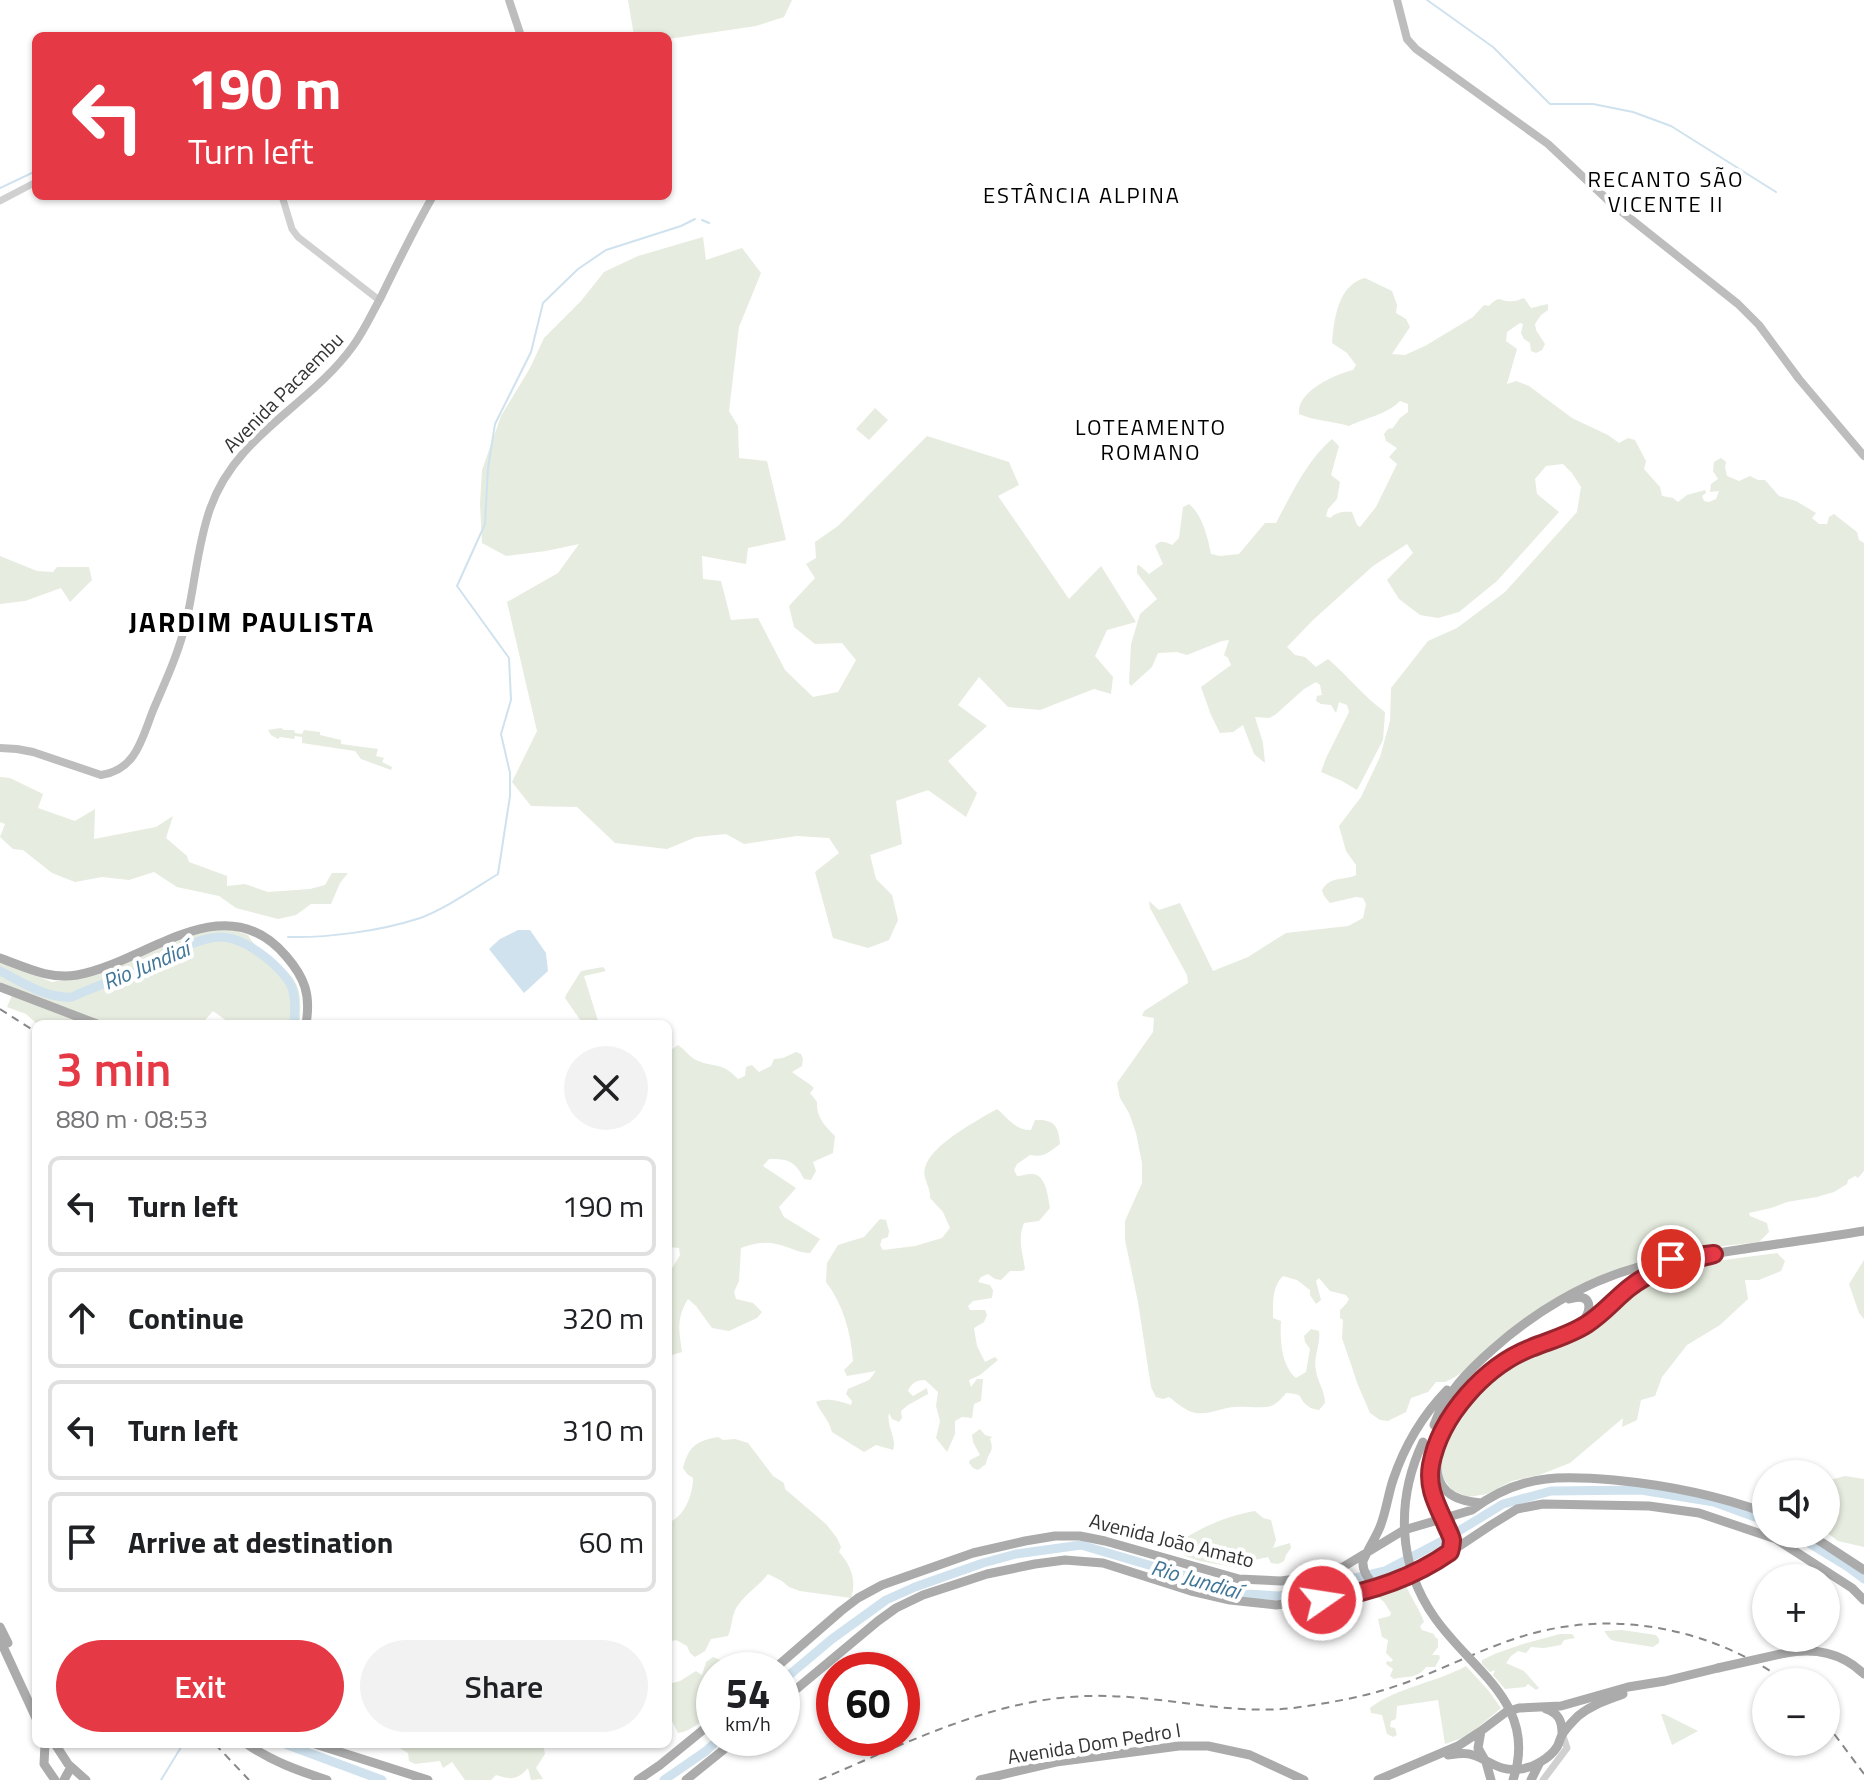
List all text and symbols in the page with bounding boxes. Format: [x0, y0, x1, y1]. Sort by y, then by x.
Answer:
text: 190 m [188, 46, 341, 131]
icon: left [56, 64, 160, 168]
text: Turn left [188, 123, 314, 178]
district label: RECANTO SÃO VICENTE II [1587, 162, 1745, 221]
district label: ESTÂNCIA ALPINA [983, 178, 1181, 212]
street label: Avenida Pacaembu [216, 325, 350, 459]
district label: LOTEAMENTO ROMANO [1075, 410, 1227, 469]
district label: JARDIM PAULISTA [129, 600, 375, 643]
water label: Rio Jundiaí [97, 929, 200, 999]
text: 3 min [56, 1032, 171, 1105]
button: close [564, 1046, 648, 1130]
text: 880 m · 08:53 [56, 1099, 208, 1138]
text: Turn left [128, 1183, 238, 1229]
text: 190 m [562, 1183, 644, 1229]
icon: left [60, 1184, 104, 1228]
pin [1637, 1225, 1705, 1293]
icon: arrive [1649, 1237, 1693, 1281]
text: Continue [128, 1295, 244, 1341]
text: 320 m [562, 1295, 644, 1341]
icon: ahead [60, 1296, 104, 1340]
text: Turn left [128, 1407, 238, 1453]
text: 310 m [562, 1407, 644, 1453]
icon: left [60, 1408, 104, 1452]
map controls [1752, 1460, 1840, 1756]
button: sound [1752, 1460, 1840, 1548]
street label: Avenida João Amato [1086, 1505, 1258, 1575]
text: Arrive at destination [128, 1519, 393, 1565]
text: 60 m [579, 1519, 644, 1565]
icon: arrive [60, 1520, 104, 1564]
water label: Rio Jundiaí [1147, 1550, 1250, 1609]
position arrow [1280, 1558, 1364, 1642]
button: + [1752, 1564, 1840, 1652]
button: Exit [56, 1640, 344, 1732]
button: Share [360, 1640, 648, 1732]
speed limit sign: 60 [816, 1652, 920, 1756]
text: 54 [726, 1663, 770, 1724]
button: − [1752, 1668, 1840, 1756]
text: km/h [725, 1708, 771, 1739]
street label: Avenida Dom Pedro I [1005, 1714, 1183, 1772]

